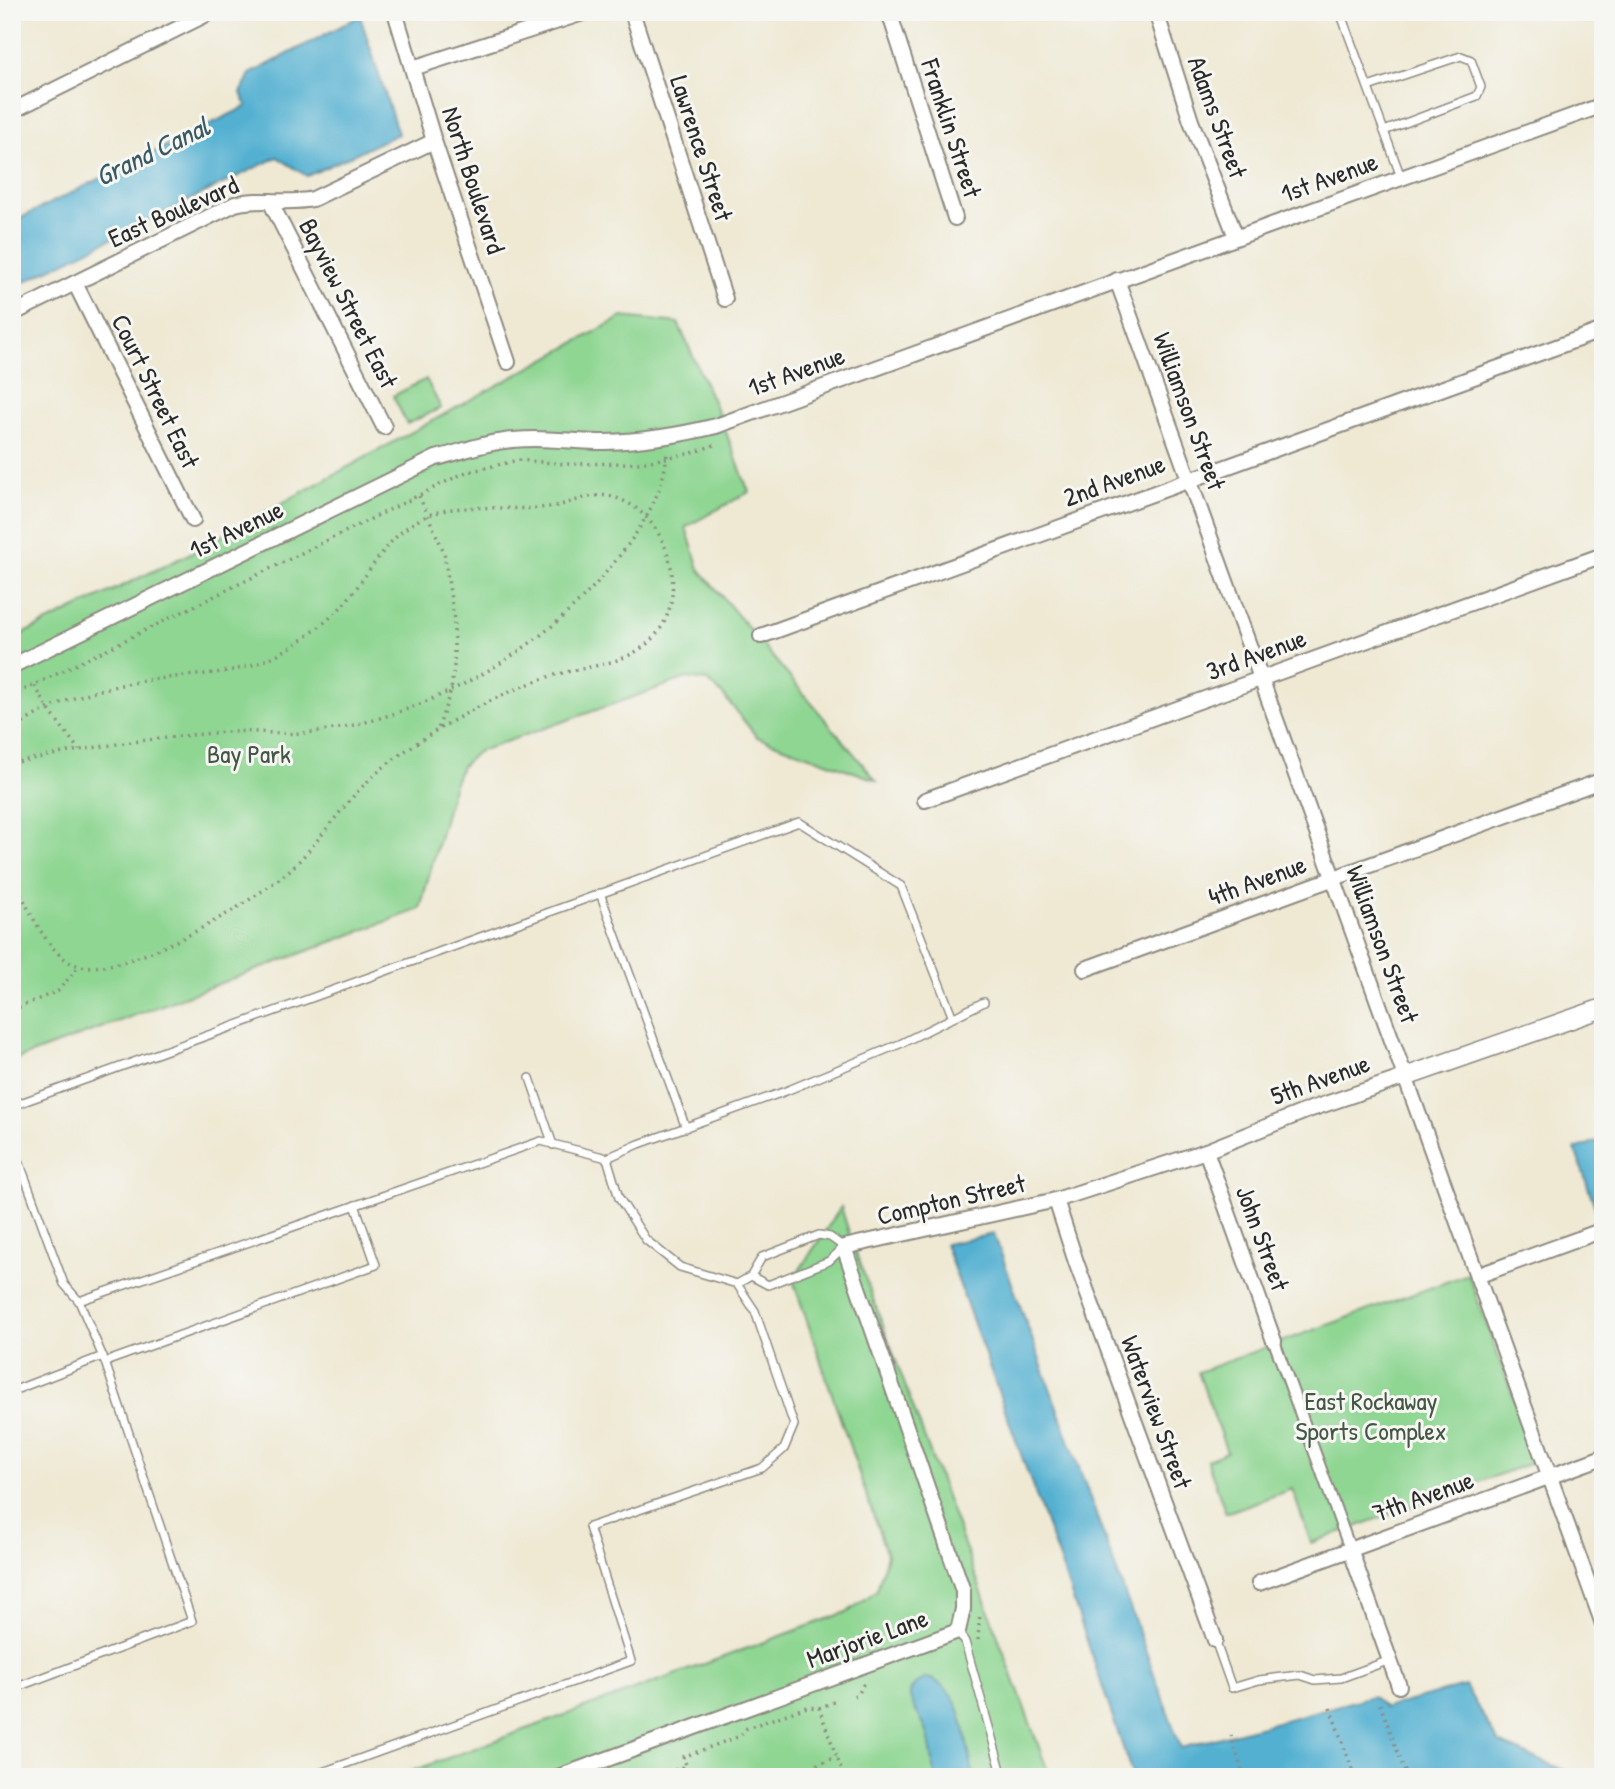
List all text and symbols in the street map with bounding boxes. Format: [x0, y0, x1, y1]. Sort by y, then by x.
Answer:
street label: Adams Street [1180, 51, 1257, 184]
street label: Franklin Street [913, 53, 991, 203]
street label: Lawrence Street [662, 71, 742, 226]
street label: North Boulevard [434, 102, 514, 258]
water label: Grand Canal [89, 106, 217, 195]
street label: 1st Avenue [1276, 143, 1382, 211]
street label: East Boulevard [103, 167, 243, 255]
street label: Bayview Street East [291, 212, 407, 395]
street label: Court Street East [104, 308, 209, 475]
street label: Williamson Street [1145, 327, 1235, 496]
street label: 1st Avenue [743, 337, 849, 405]
street label: 2nd Avenue [1058, 445, 1170, 515]
street label: 1st Avenue [183, 491, 289, 567]
street label: 3rd Avenue [1201, 620, 1311, 688]
park label: Bay Park [207, 736, 291, 771]
street label: 4th Avenue [1203, 846, 1311, 914]
street label: Williamson Street [1338, 860, 1428, 1029]
street label: 5th Avenue [1266, 1045, 1374, 1113]
street label: Compton Street [873, 1165, 1030, 1233]
street label: John Street [1228, 1181, 1298, 1296]
street label: Waterview Street [1113, 1331, 1201, 1494]
park label: East Rockaway Sports Complex [1296, 1383, 1446, 1448]
street label: 7th Avenue [1368, 1462, 1478, 1530]
street label: Marjorie Lane [802, 1600, 932, 1676]

